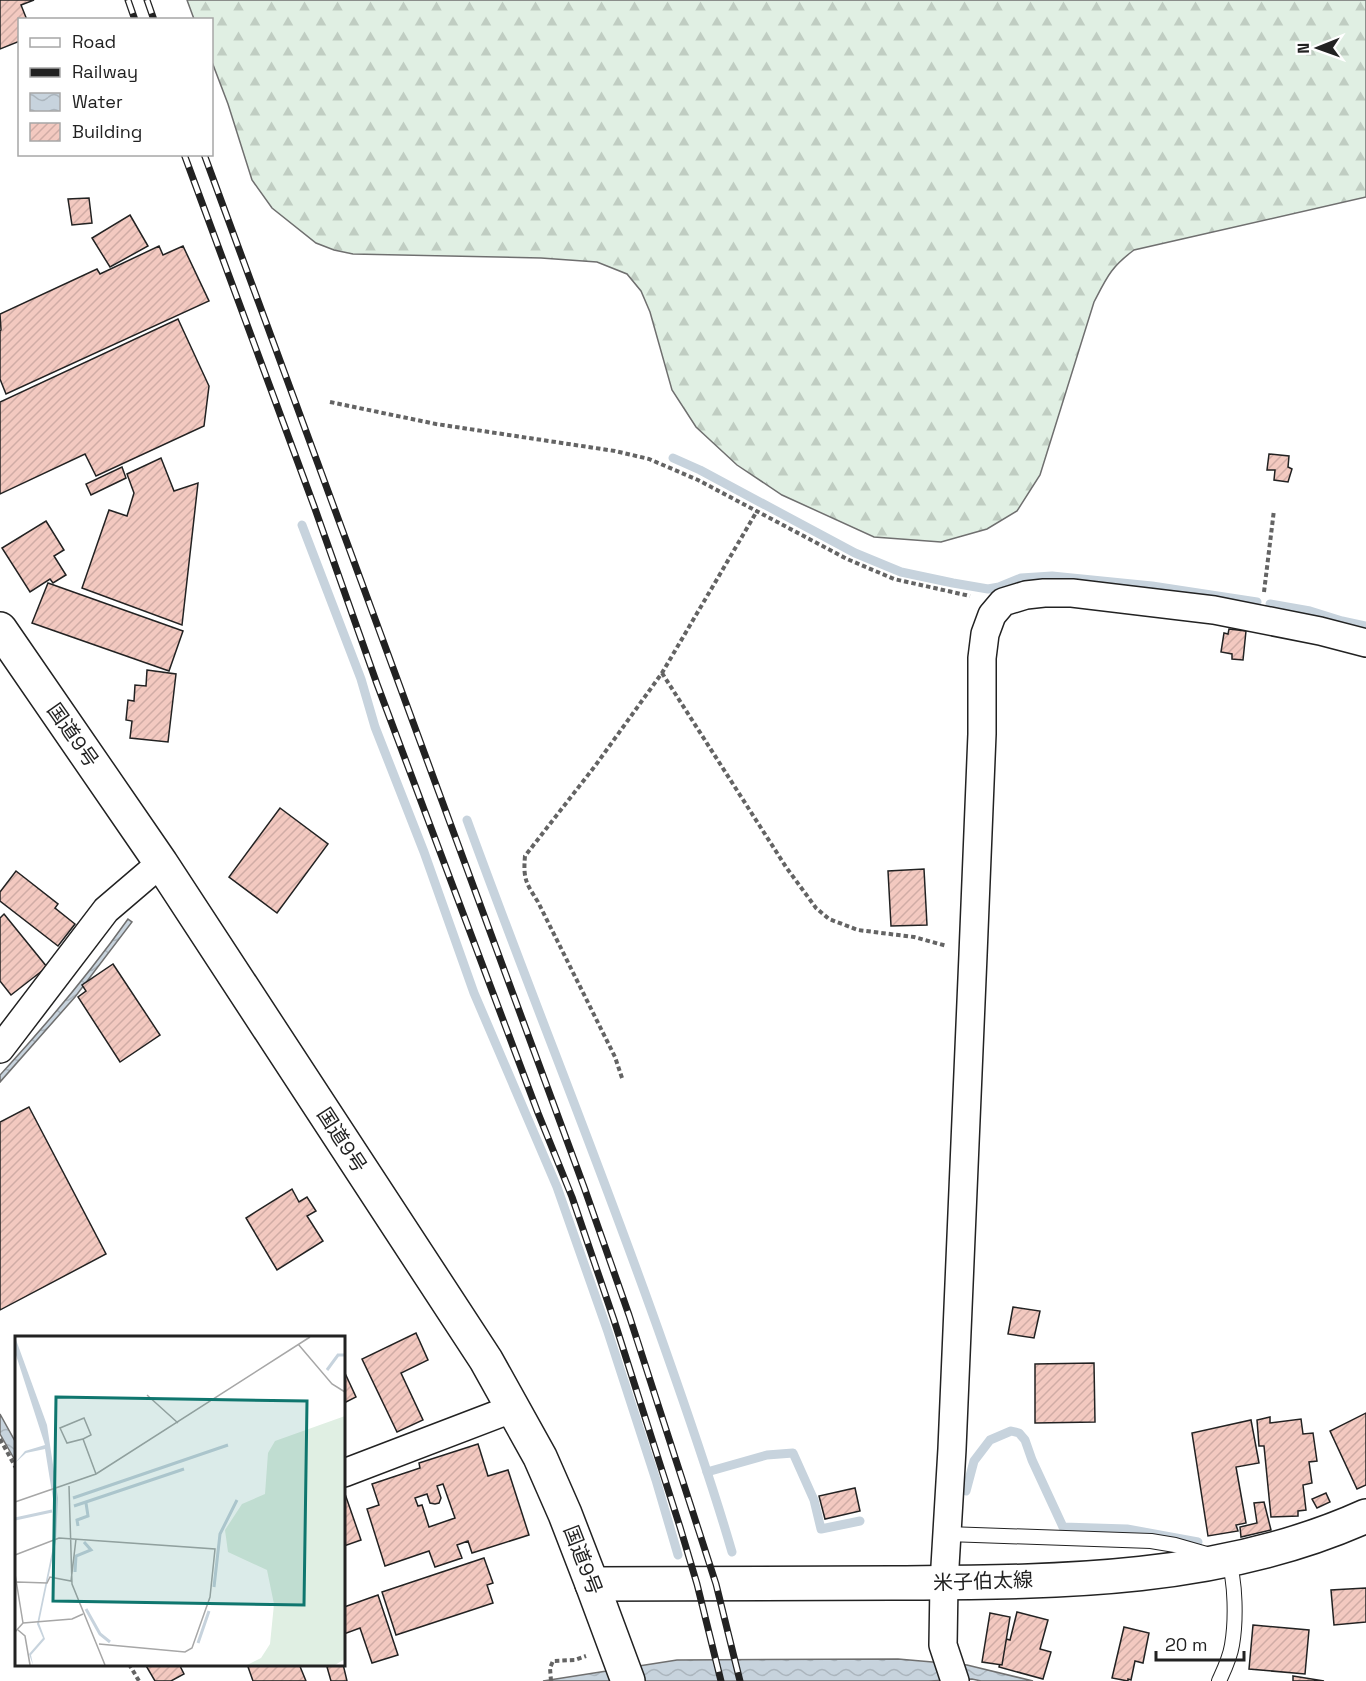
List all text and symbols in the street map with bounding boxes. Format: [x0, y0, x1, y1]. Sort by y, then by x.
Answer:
legend [18, 18, 213, 156]
north arrow [1288, 18, 1348, 78]
text: Road [72, 30, 116, 53]
text: N [1293, 43, 1314, 54]
text: Railway [72, 60, 138, 83]
text: Water [72, 90, 123, 113]
text: Building [72, 120, 142, 143]
street label: 国道9号 [42, 698, 104, 772]
street label: 国道9号 [311, 1103, 373, 1177]
inset map [15, 1336, 345, 1666]
street label: 国道9号 [558, 1522, 608, 1598]
street label: 米子伯太線 [933, 1566, 1033, 1596]
scale bar [1156, 1624, 1244, 1662]
text: 20 m [1165, 1633, 1208, 1656]

